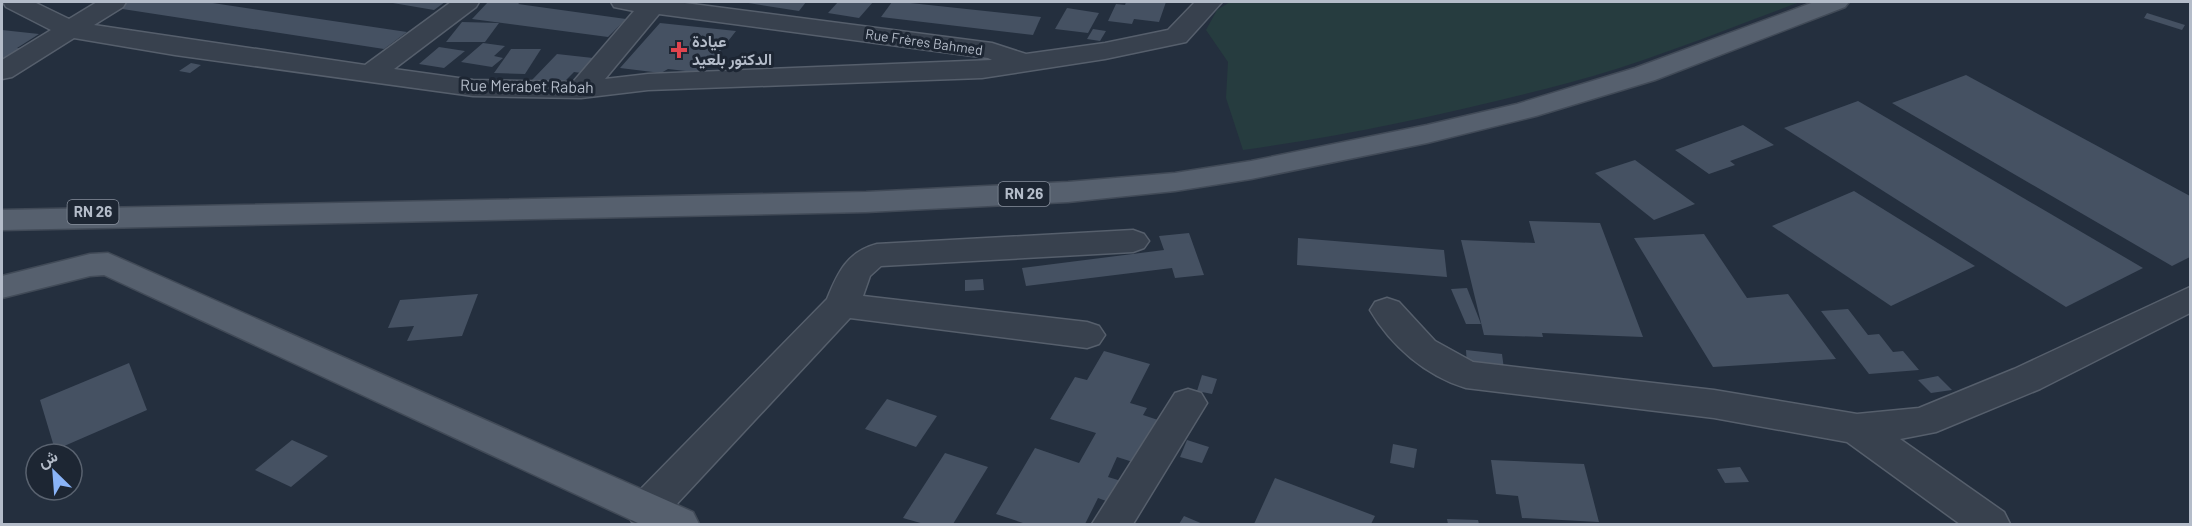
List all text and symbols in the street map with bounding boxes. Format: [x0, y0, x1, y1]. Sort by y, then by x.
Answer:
street label: Rue Frères Bahmed [864, 25, 984, 58]
place label: عيادة الدكتور بلعيد [692, 31, 772, 70]
marker: عيادة الدكتور بلعيد [670, 41, 688, 59]
street label: Rue Merabet Rabah [460, 75, 594, 96]
road number: RN 26 [998, 182, 1050, 206]
road number: RN 26 [68, 200, 118, 224]
north arrow [24, 442, 84, 502]
text: ش [35, 445, 61, 472]

